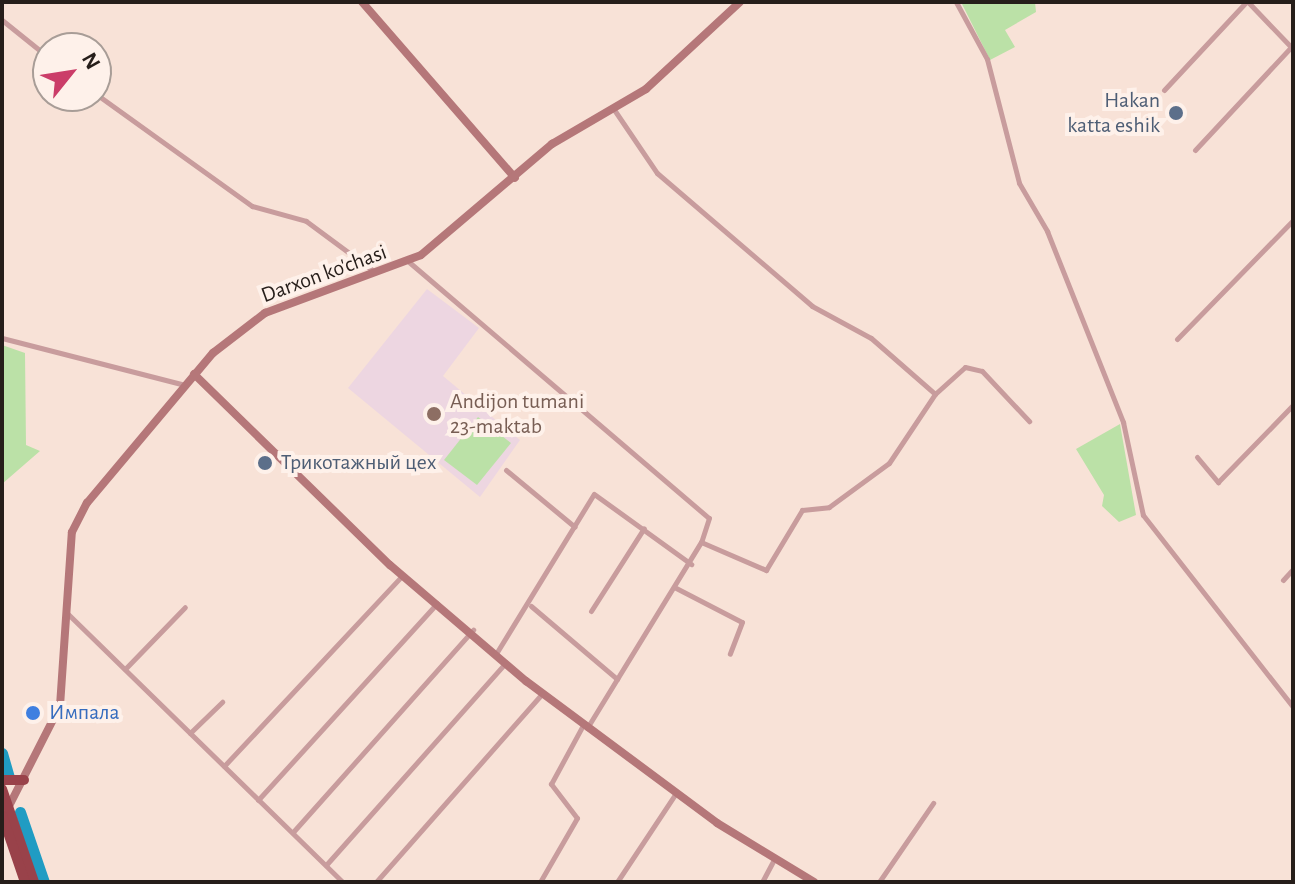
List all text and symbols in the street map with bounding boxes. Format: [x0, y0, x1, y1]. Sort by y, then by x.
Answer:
north arrow [32, 32, 112, 112]
text: N [78, 49, 104, 73]
place label: Hakan katta eshik [1067, 87, 1160, 138]
marker: Hakan katta eshik [1167, 104, 1185, 122]
street label: Darxon ko'chasi [258, 239, 390, 309]
place label: Andijon tumani 23-maktab [450, 388, 584, 440]
marker: Andijon tumani 23-maktab [425, 405, 443, 423]
place label: Трикотажный цех [281, 450, 437, 476]
marker: Трикотажный цех [256, 454, 274, 472]
place label: Импала [49, 700, 120, 726]
marker: Импала [24, 704, 42, 722]

